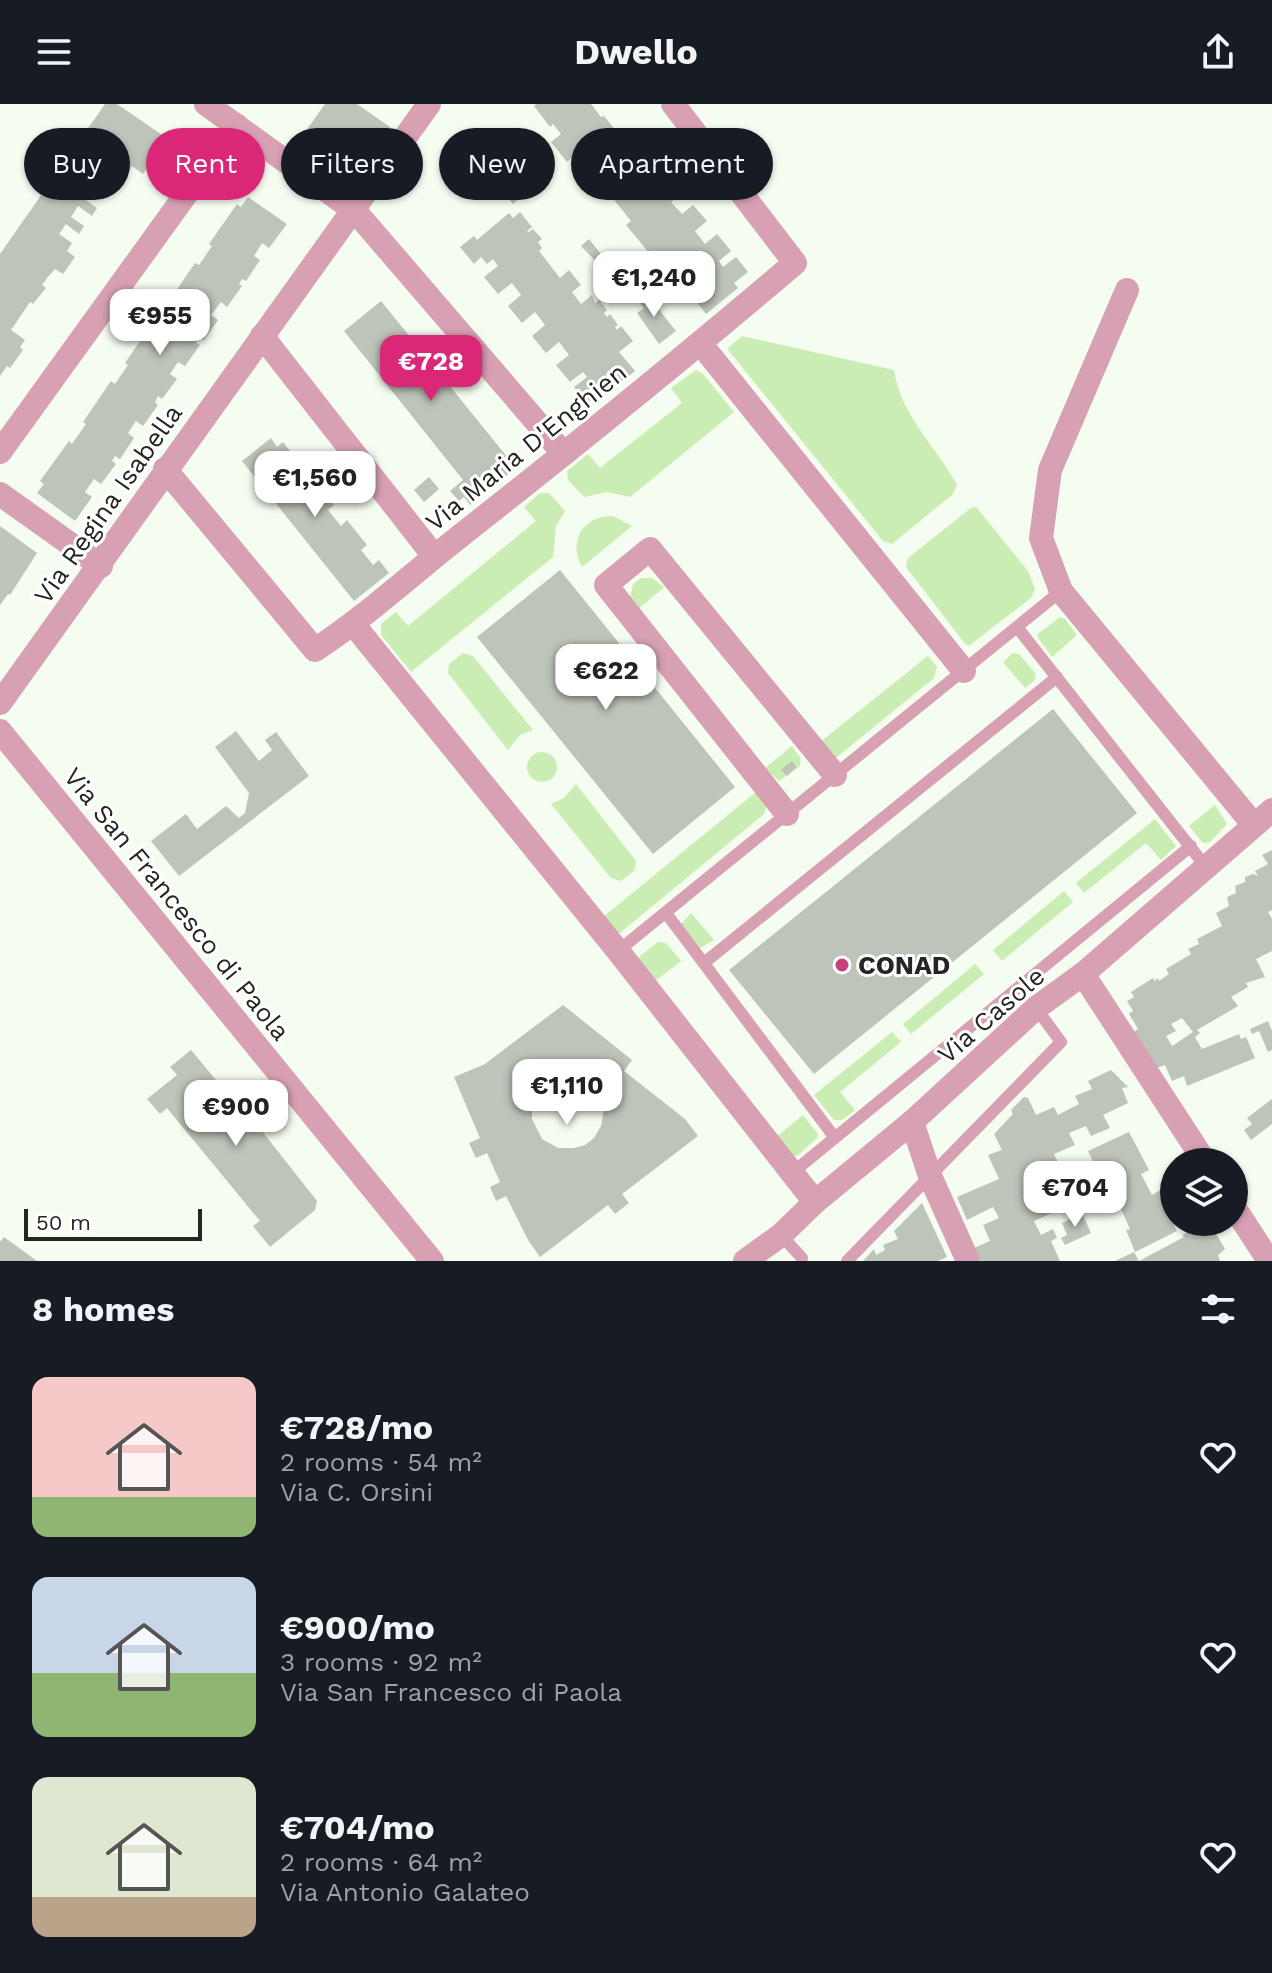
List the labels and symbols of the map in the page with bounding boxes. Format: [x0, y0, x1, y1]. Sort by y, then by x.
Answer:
pin: €1,240 [589, 251, 719, 319]
pin: €955 [113, 289, 207, 357]
pin: €728 [384, 335, 478, 403]
street label: Via Maria D'Enghien [420, 357, 632, 537]
street label: Via Regina Isabella [28, 398, 188, 609]
pin: €1,560 [250, 451, 380, 519]
pin: €622 [559, 644, 653, 712]
street label: Via San Francesco di Paola [58, 762, 296, 1047]
place label: CONAD [858, 950, 950, 980]
marker: CONAD [833, 956, 851, 974]
street label: Via Casole [932, 961, 1050, 1069]
pin: €1,110 [502, 1059, 632, 1127]
pin: €900 [189, 1080, 283, 1148]
pin: €704 [1028, 1161, 1122, 1229]
scale bar [24, 1205, 202, 1241]

